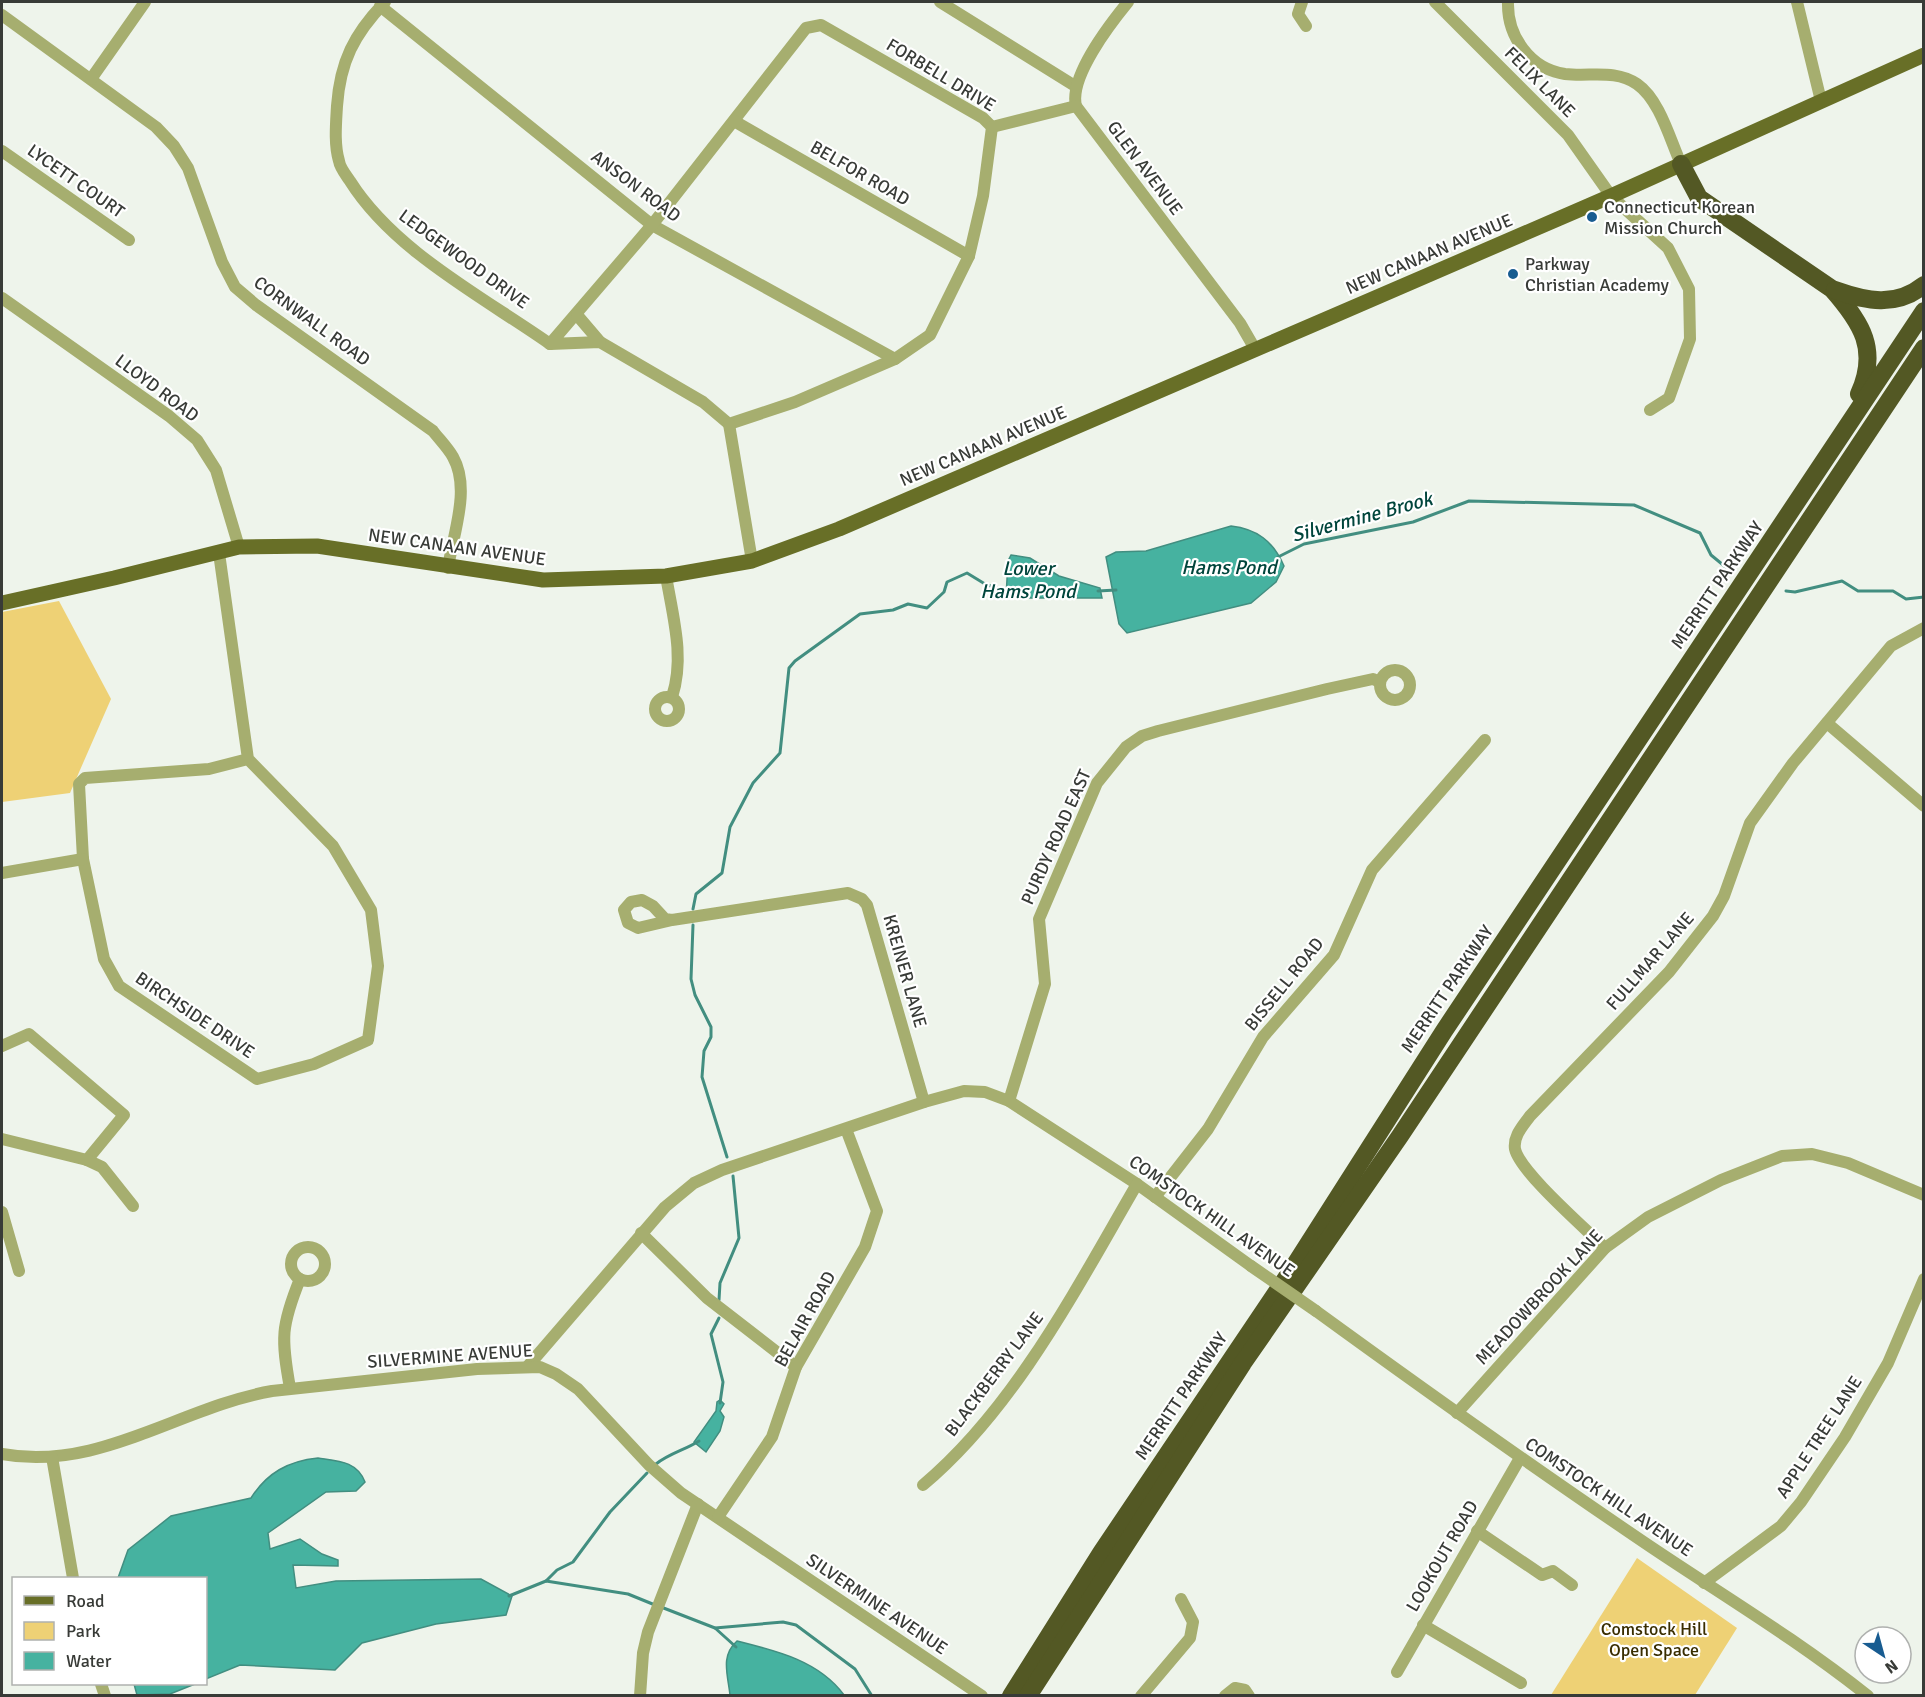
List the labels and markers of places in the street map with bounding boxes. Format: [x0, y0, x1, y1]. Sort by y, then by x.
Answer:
place label: Connecticut Korean Mission Church [1604, 196, 1755, 239]
marker: Connecticut Korean Mission Church [1585, 210, 1599, 224]
place label: Parkway Christian Academy [1525, 253, 1670, 296]
marker: Parkway Christian Academy [1506, 267, 1520, 281]

